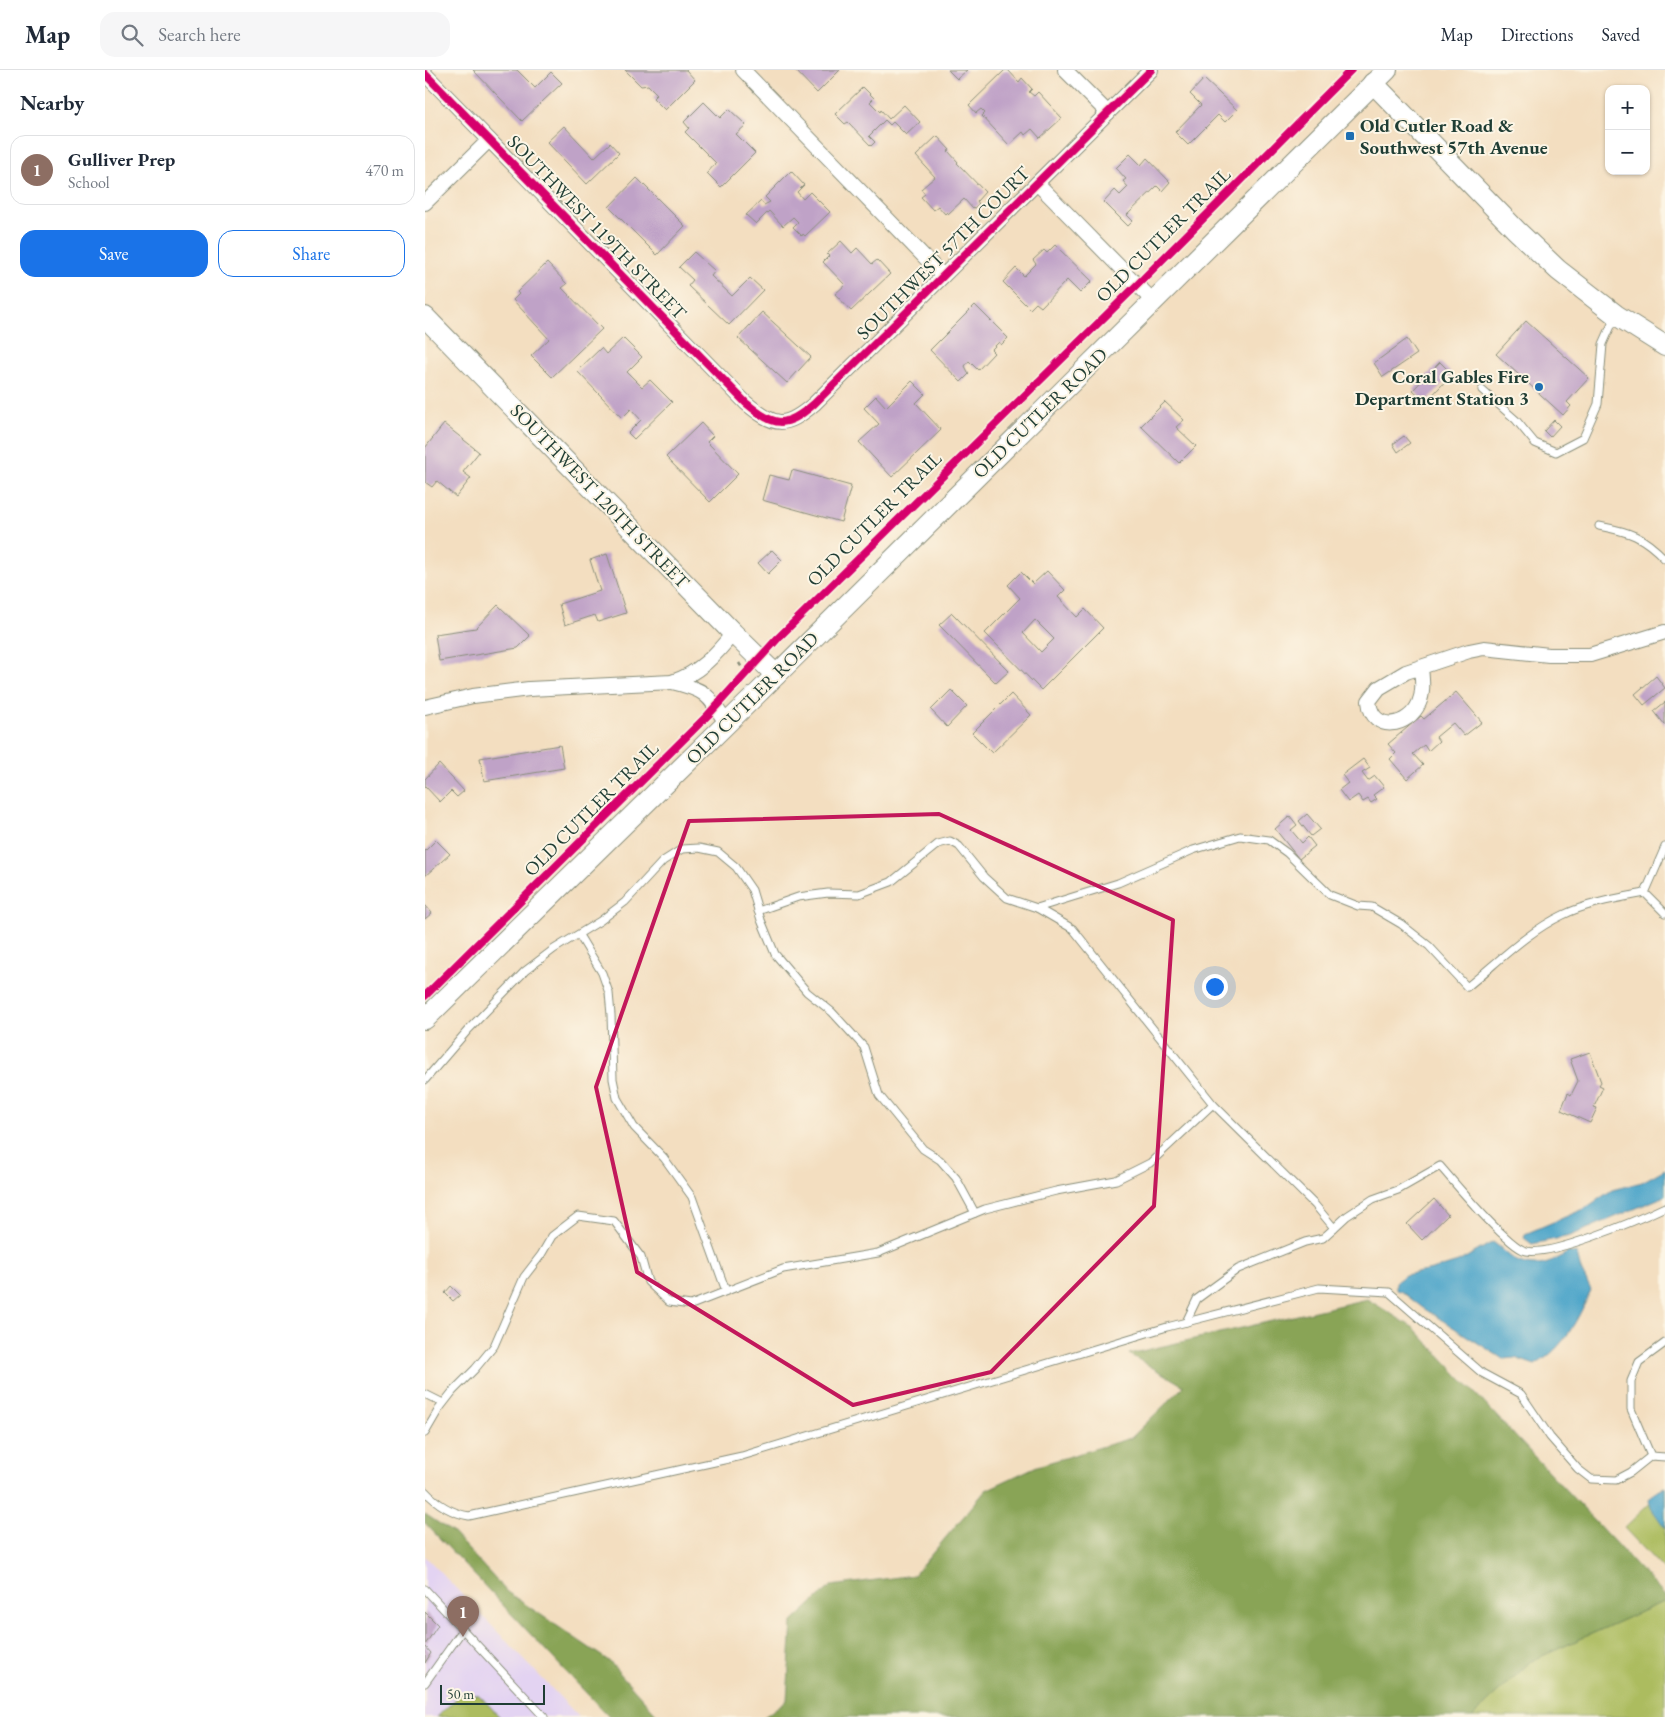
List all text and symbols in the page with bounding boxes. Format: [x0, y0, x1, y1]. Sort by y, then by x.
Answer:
search box [100, 12, 450, 57]
text: Map [25, 19, 70, 50]
icon: search [118, 21, 146, 49]
text: Search here [158, 22, 241, 47]
text: Map [1441, 23, 1473, 46]
text: Directions [1501, 23, 1573, 46]
text: Saved [1601, 23, 1640, 46]
map controls [1605, 85, 1650, 175]
button: + [1605, 85, 1650, 130]
text: Nearby [20, 89, 84, 116]
place label: Old Cutler Road & Southwest 57th Avenue [1360, 113, 1548, 160]
street label: SOUTHWEST 119TH STREET [502, 129, 692, 325]
marker: Old Cutler Road & Southwest 57th Avenue [1344, 130, 1356, 142]
button: − [1605, 130, 1650, 175]
text: Gulliver Prep [68, 147, 175, 172]
text: 1 [33, 160, 41, 181]
text: 470 m [365, 160, 404, 181]
street label: SOUTHWEST 57TH COURT [851, 161, 1035, 345]
street label: OLD CUTLER TRAIL [1090, 162, 1236, 308]
text: School [68, 172, 110, 193]
button: Save [20, 230, 208, 277]
button: Share [218, 230, 405, 277]
street label: OLD CUTLER ROAD [967, 342, 1113, 484]
place label: Coral Gables Fire Department Station 3 [1355, 364, 1529, 411]
marker: Coral Gables Fire Department Station 3 [1533, 381, 1545, 393]
street label: SOUTHWEST 120TH STREET [505, 398, 695, 594]
street label: OLD CUTLER TRAIL [801, 446, 947, 592]
street label: OLD CUTLER ROAD [680, 626, 824, 770]
street label: OLD CUTLER TRAIL [518, 736, 664, 882]
your location [1202, 974, 1228, 1000]
pin: 1 [447, 1596, 479, 1637]
scale bar [440, 1682, 545, 1705]
text: 50 m [447, 1685, 474, 1703]

